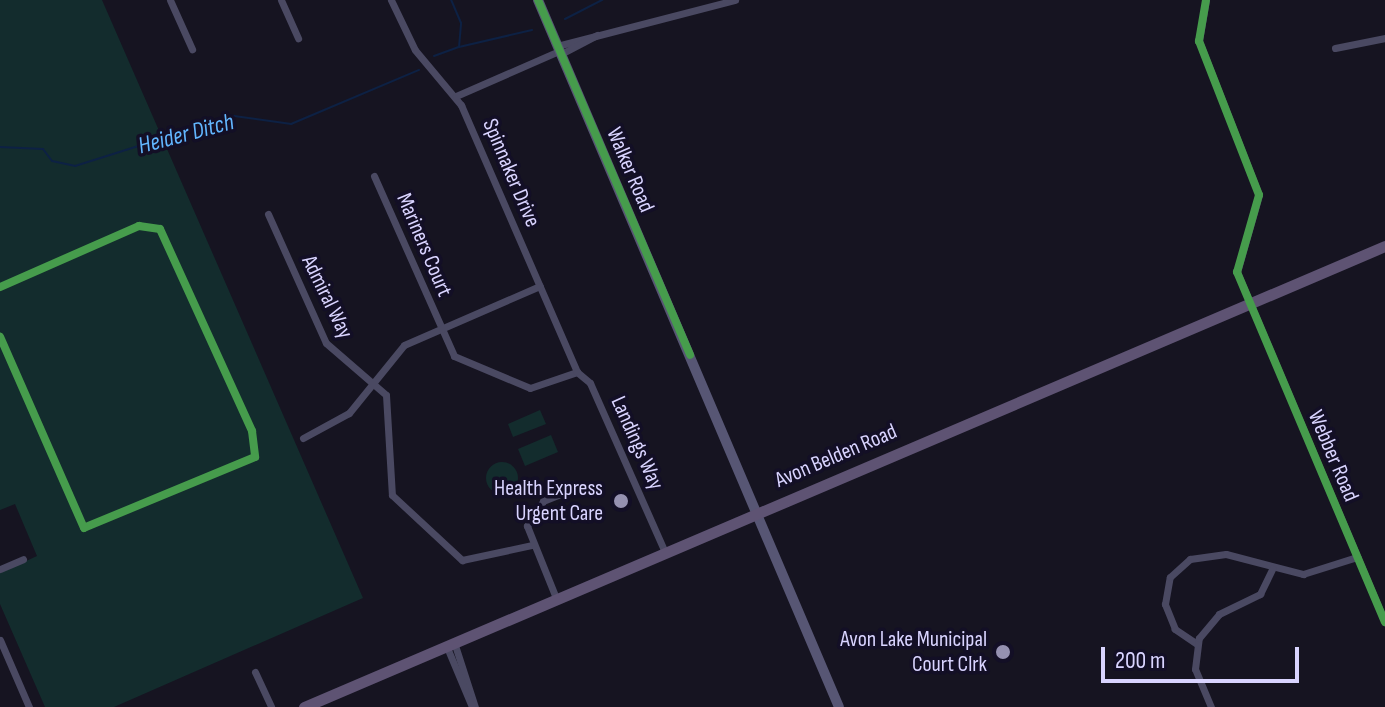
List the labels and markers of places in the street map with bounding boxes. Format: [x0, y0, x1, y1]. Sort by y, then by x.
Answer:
place label: Health Express Urgent Care [494, 475, 603, 526]
marker: Health Express Urgent Care [610, 490, 632, 512]
place label: Avon Lake Municipal Court Clrk [840, 626, 987, 678]
marker: Avon Lake Municipal Court Clrk [994, 643, 1012, 661]

